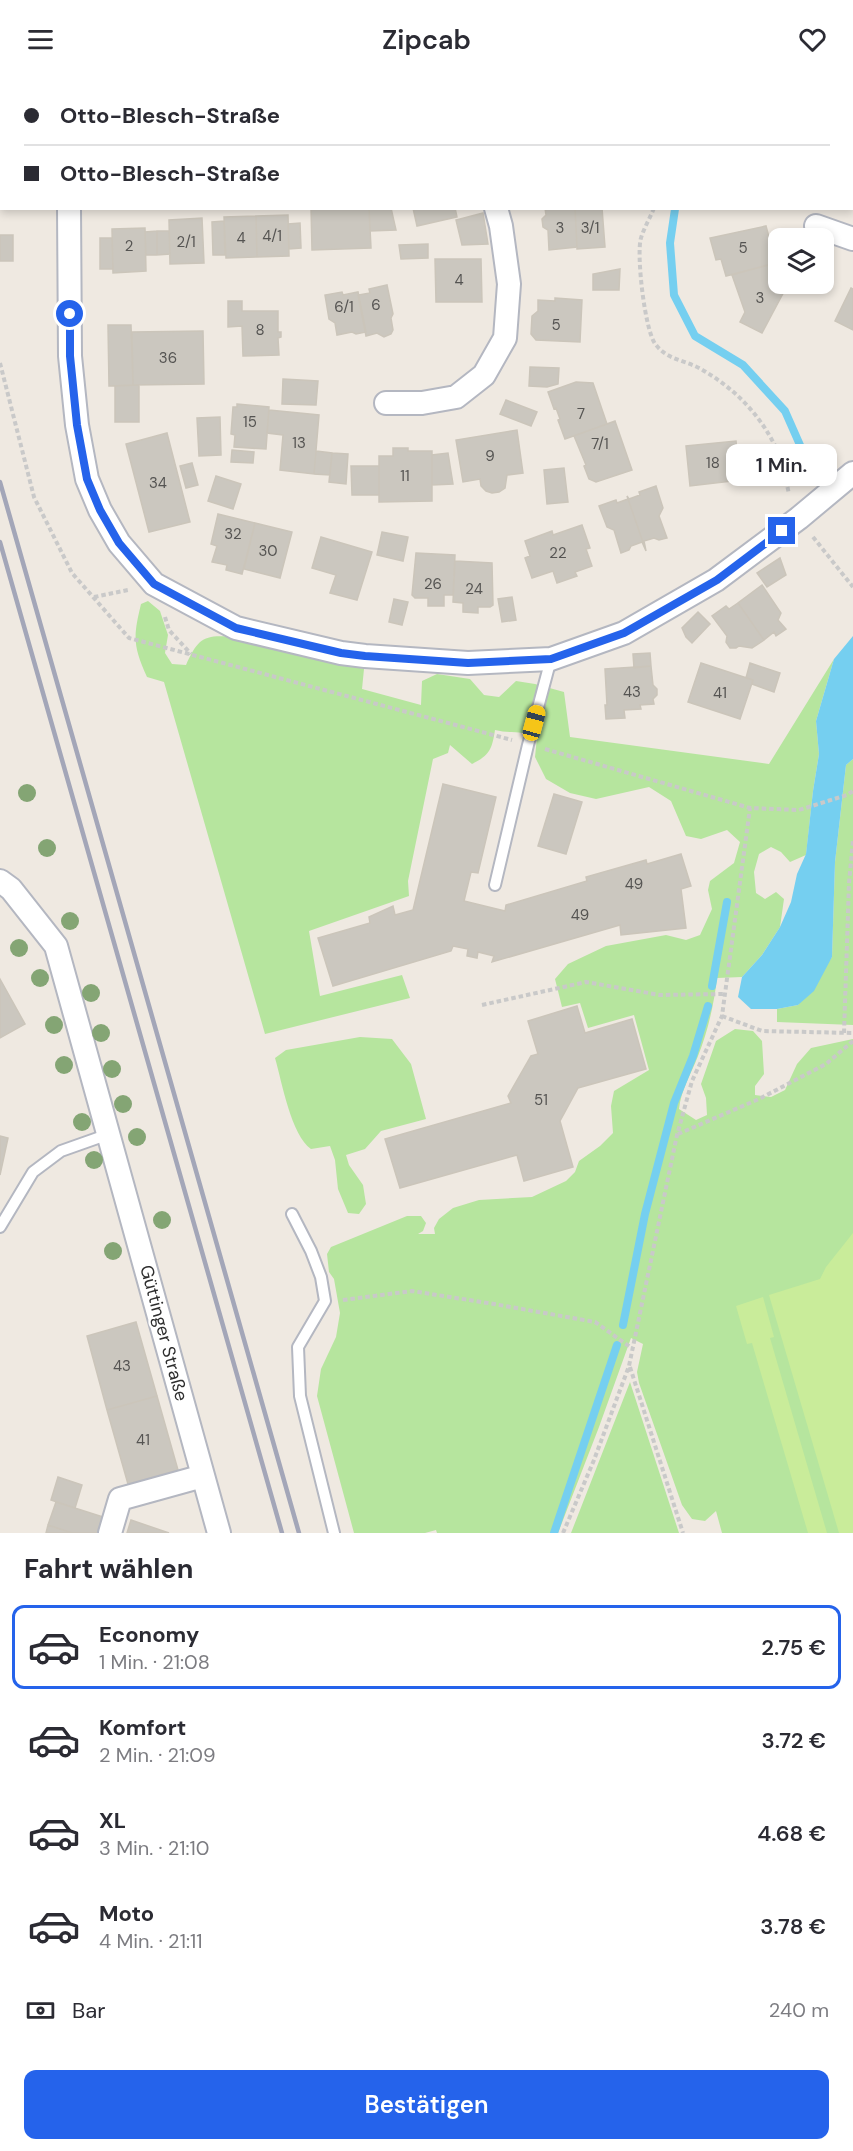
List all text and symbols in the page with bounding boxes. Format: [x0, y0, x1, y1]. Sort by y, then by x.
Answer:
text: Zipcab [382, 22, 471, 57]
icon: menu [24, 23, 57, 56]
icon: heart [796, 23, 829, 56]
text: Otto-Blesch-Straße [60, 101, 280, 130]
text: Otto-Blesch-Straße [60, 159, 280, 188]
house number: 3 [556, 218, 564, 238]
house number: 3/1 [581, 218, 599, 238]
house number: 4/1 [262, 226, 282, 246]
house number: 4 [236, 228, 246, 248]
map controls [768, 228, 834, 294]
button: layers [768, 228, 834, 294]
house number: 2/1 [176, 232, 196, 252]
house number: 2 [125, 236, 133, 256]
house number: 5 [738, 238, 748, 258]
house number: 4 [454, 270, 464, 290]
house number: 3 [756, 288, 764, 308]
house number: 6 [371, 295, 381, 315]
house number: 6/1 [334, 297, 354, 317]
route start [56, 300, 83, 327]
house number: 5 [551, 315, 561, 335]
house number: 8 [255, 320, 265, 340]
house number: 36 [159, 348, 177, 368]
house number: 7 [577, 404, 585, 424]
house number: 15 [243, 412, 257, 432]
house number: 13 [292, 433, 306, 453]
house number: 7/1 [591, 434, 609, 454]
callout: 1 Min. [726, 444, 838, 486]
house number: 9 [485, 446, 495, 466]
text: 1 Min. [756, 452, 807, 478]
house number: 18 [706, 453, 720, 473]
house number: 11 [400, 466, 410, 486]
house number: 34 [149, 473, 167, 493]
route end [768, 517, 795, 544]
house number: 32 [224, 524, 242, 544]
house number: 30 [258, 541, 278, 561]
house number: 22 [549, 543, 567, 563]
house number: 26 [424, 574, 442, 594]
house number: 24 [465, 579, 483, 599]
house number: 43 [623, 682, 641, 702]
house number: 41 [713, 683, 727, 703]
car [521, 703, 547, 743]
house number: 49 [625, 874, 643, 894]
house number: 49 [571, 905, 589, 925]
house number: 51 [534, 1090, 548, 1110]
street label: Güttinger Straße [134, 1262, 194, 1404]
house number: 43 [113, 1356, 131, 1376]
house number: 41 [136, 1430, 150, 1450]
text: Fahrt wählen [24, 1551, 194, 1586]
icon: car [27, 1620, 81, 1674]
text: Economy [99, 1620, 199, 1649]
text: 2.75 € [761, 1633, 826, 1662]
text: 1 Min. · 21:08 [99, 1649, 210, 1675]
icon: car [27, 1713, 81, 1767]
text: Komfort [99, 1713, 186, 1742]
text: 3.72 € [762, 1726, 826, 1755]
text: 2 Min. · 21:09 [99, 1742, 216, 1768]
icon: car [27, 1806, 81, 1860]
text: XL [99, 1806, 126, 1835]
text: 4.68 € [757, 1819, 826, 1848]
text: 3 Min. · 21:10 [99, 1835, 210, 1861]
icon: car [27, 1899, 81, 1953]
text: Moto [99, 1899, 154, 1928]
text: 3.78 € [760, 1912, 826, 1941]
text: 4 Min. · 21:11 [99, 1928, 202, 1954]
icon: cash [24, 1994, 57, 2027]
text: Bar [72, 1996, 105, 2025]
text: 240 m [769, 1997, 829, 2023]
button: Bestätigen [24, 2070, 829, 2139]

